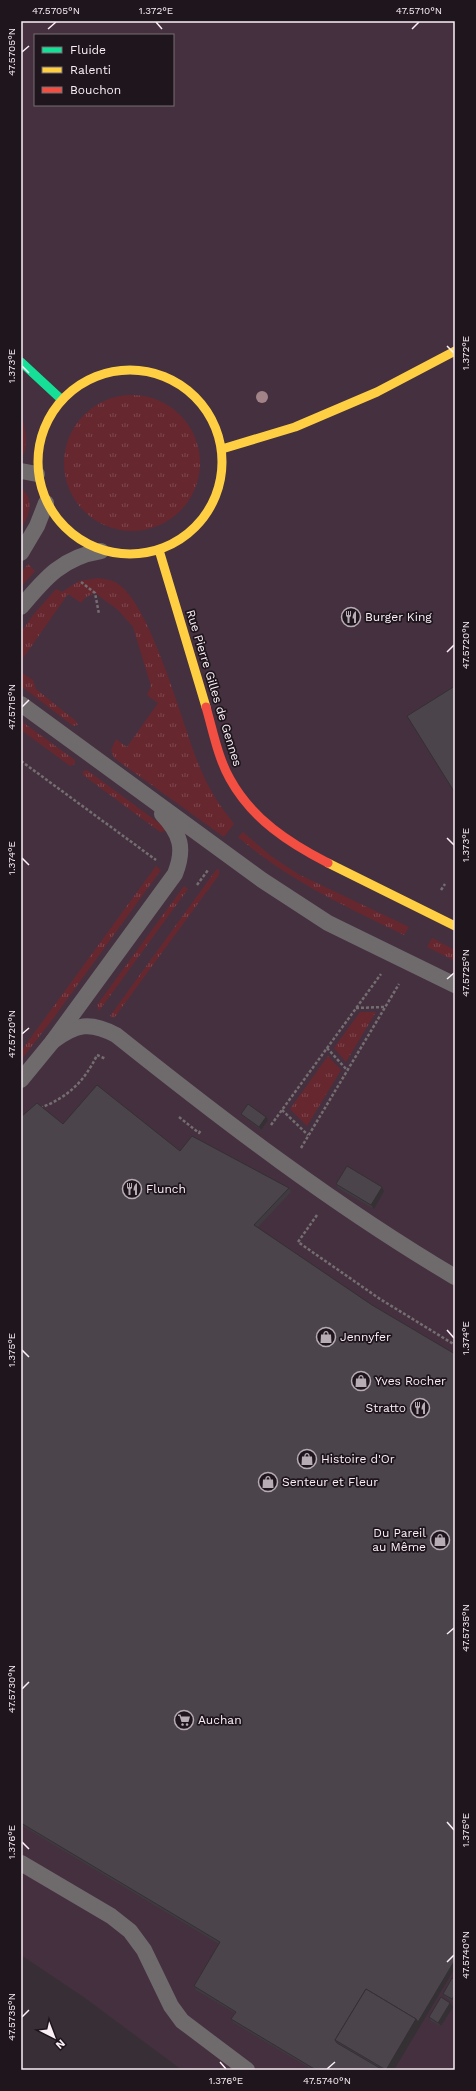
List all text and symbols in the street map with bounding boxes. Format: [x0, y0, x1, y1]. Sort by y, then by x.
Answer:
text: 47.5705°N [32, 5, 80, 16]
text: 1.372°E [139, 5, 173, 16]
text: 47.5710°N [396, 5, 442, 16]
text: 47.5705°N [6, 28, 17, 76]
legend [34, 34, 174, 106]
text: Fluide [70, 43, 106, 57]
text: Ralenti [70, 63, 111, 77]
text: Bouchon [70, 83, 121, 97]
text: 1.372°E [460, 336, 471, 370]
text: 1.373°E [6, 349, 17, 383]
restaurant icon: Burger King [340, 606, 362, 628]
street label: Rue Pierre Gilles de Gennes [183, 608, 245, 768]
place label: Burger King [365, 610, 432, 624]
text: 47.5720°N [460, 621, 471, 669]
text: 47.5715°N [6, 684, 17, 730]
text: 1.373°E [460, 828, 471, 862]
text: 1.374°E [6, 841, 17, 875]
text: 47.5725°N [460, 949, 471, 997]
text: 47.5720°N [6, 1010, 17, 1058]
restaurant icon: Flunch [121, 1178, 143, 1200]
place label: Flunch [146, 1182, 186, 1196]
text: 1.374°E [460, 1321, 471, 1355]
shop icon: Jennyfer [315, 1326, 337, 1348]
place label: Jennyfer [340, 1330, 391, 1344]
text: 1.375°E [6, 1333, 17, 1367]
shop icon: Yves Rocher [350, 1370, 372, 1392]
place label: Yves Rocher [375, 1374, 446, 1388]
restaurant icon: Stratto [409, 1397, 431, 1419]
place label: Stratto [366, 1401, 406, 1415]
shop icon: Histoire d'Or [296, 1448, 318, 1470]
place label: Histoire d'Or [321, 1452, 395, 1466]
shop icon: Senteur et Fleur [257, 1471, 279, 1493]
place label: Senteur et Fleur [282, 1475, 378, 1489]
place label: Du Pareil au Même [372, 1526, 426, 1554]
shop icon: Du Pareil au Même [429, 1529, 451, 1551]
text: 47.5735°N [460, 1604, 471, 1652]
text: 47.5730°N [6, 1665, 17, 1713]
supermarket icon: Auchan [173, 1709, 195, 1731]
place label: Auchan [198, 1713, 242, 1727]
text: 1.375°E [460, 1813, 471, 1847]
text: 1.376°E [6, 1825, 17, 1859]
text: 47.5740°N [460, 1931, 471, 1979]
text: 47.5735°N [6, 1993, 17, 2041]
north arrow [34, 2017, 74, 2057]
text: N [53, 2037, 68, 2052]
text: 1.376°E [209, 2075, 243, 2086]
text: 47.5740°N [303, 2075, 351, 2086]

